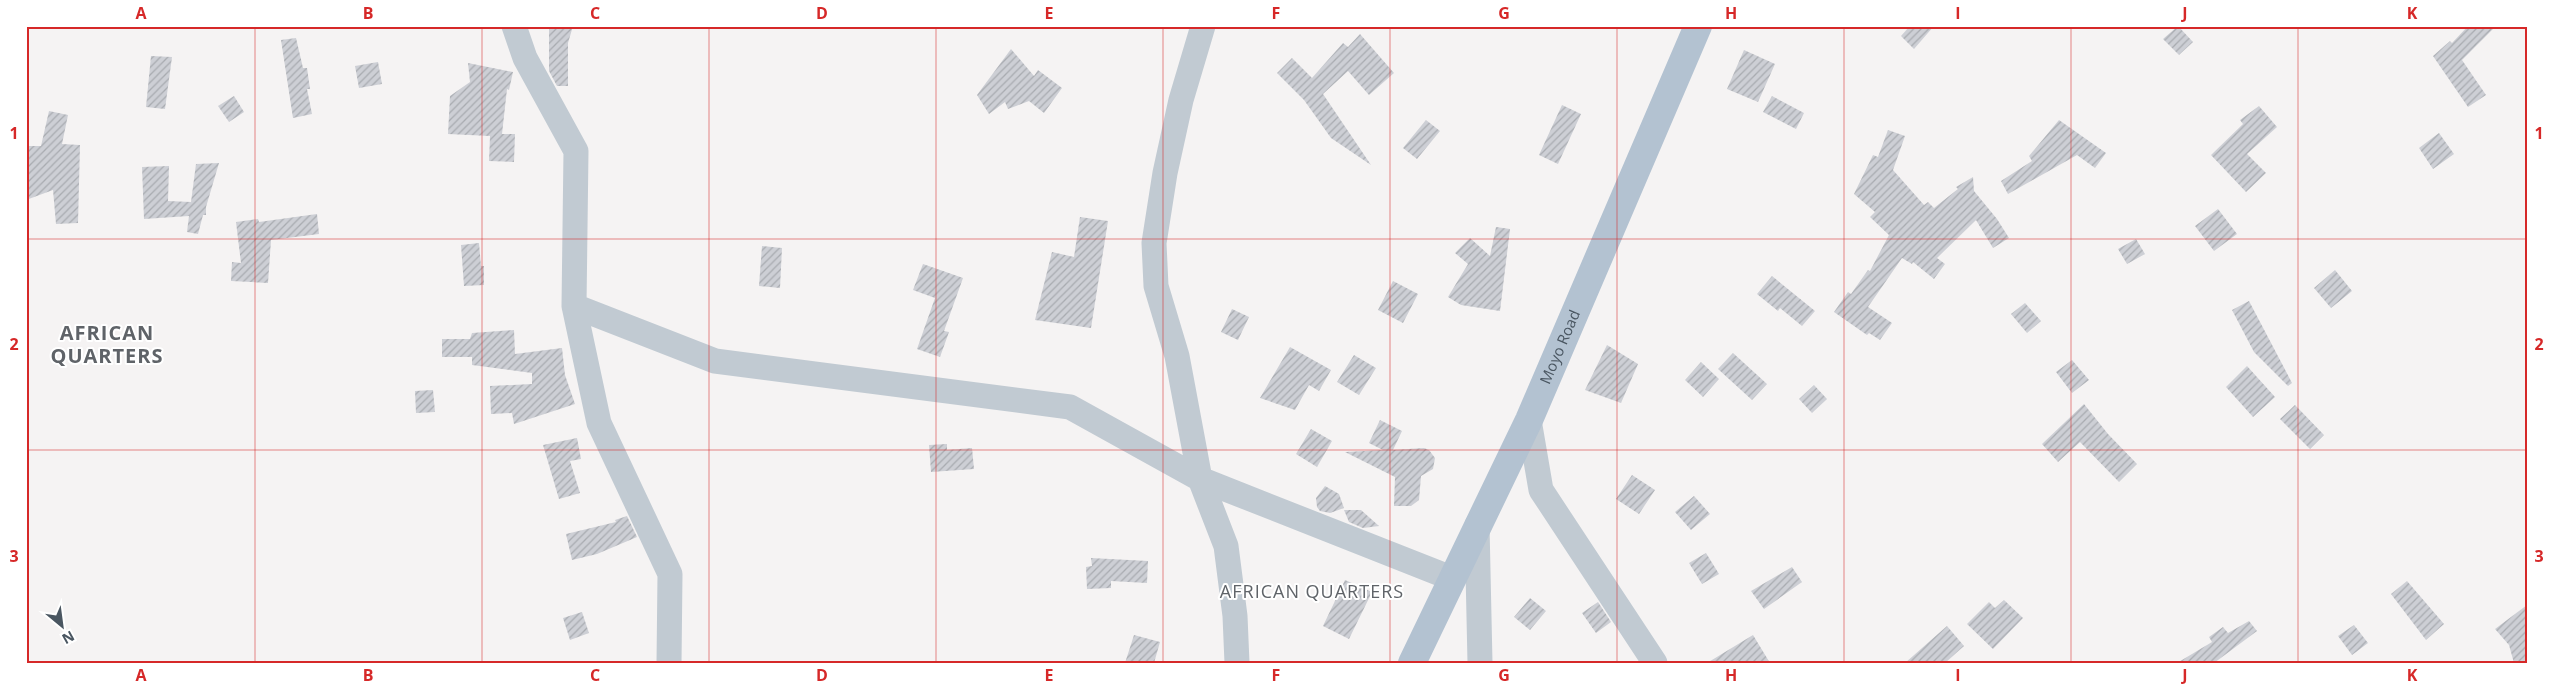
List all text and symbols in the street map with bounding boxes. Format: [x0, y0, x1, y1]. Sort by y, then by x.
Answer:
text: A [135, 2, 147, 24]
text: B [363, 2, 373, 24]
text: C [590, 2, 600, 24]
text: D [816, 2, 828, 24]
text: E [1045, 2, 1054, 24]
text: F [1272, 2, 1280, 24]
text: G [1498, 2, 1510, 24]
text: H [1725, 2, 1737, 24]
text: I [1955, 2, 1961, 24]
text: J [2180, 2, 2188, 24]
text: K [2407, 2, 2418, 24]
text: 1 [9, 122, 19, 144]
text: 1 [2534, 122, 2544, 144]
street label: Moyo Road [1535, 307, 1584, 387]
district label: AFRICAN QUARTERS [50, 319, 164, 369]
text: 2 [9, 333, 19, 355]
text: 2 [2534, 333, 2544, 355]
text: 3 [9, 545, 19, 567]
text: 3 [2534, 545, 2544, 567]
district label: AFRICAN QUARTERS [1220, 579, 1404, 603]
north arrow [38, 602, 88, 652]
text: N [59, 627, 78, 649]
text: A [135, 664, 147, 686]
text: B [363, 664, 373, 686]
text: C [590, 664, 600, 686]
text: D [816, 664, 828, 686]
text: E [1045, 664, 1054, 686]
text: F [1272, 664, 1280, 686]
text: G [1498, 664, 1510, 686]
text: H [1725, 664, 1737, 686]
text: I [1955, 664, 1961, 686]
text: J [2180, 664, 2188, 686]
text: K [2407, 664, 2418, 686]

